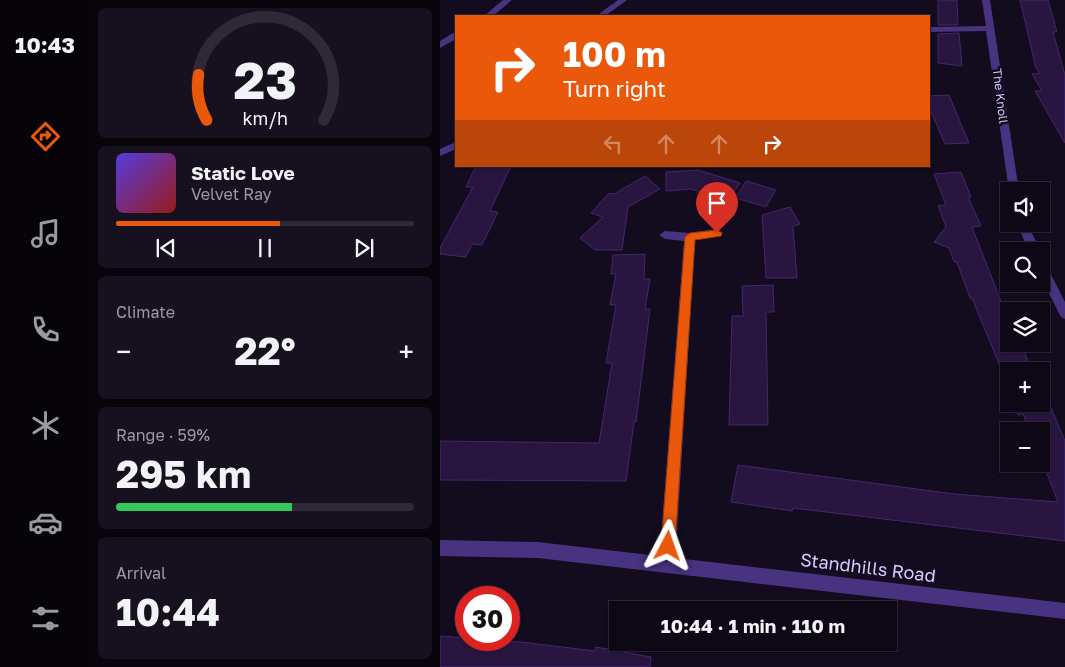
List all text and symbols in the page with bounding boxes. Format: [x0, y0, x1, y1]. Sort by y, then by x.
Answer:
text: 10:43 [15, 31, 75, 58]
text: 100 m [563, 33, 666, 75]
icon: right [480, 35, 545, 100]
text: 23 [233, 48, 297, 110]
street label: The Knoll [990, 68, 1011, 124]
text: Turn right [563, 75, 666, 102]
text: km/h [242, 107, 288, 129]
icon: directions [28, 119, 63, 154]
icon: left [599, 130, 627, 158]
icon: ahead [652, 130, 680, 158]
icon: ahead [705, 130, 733, 158]
icon: right [758, 130, 786, 158]
text: Static Love [191, 161, 295, 184]
pin [696, 182, 738, 233]
map controls [1000, 182, 1050, 472]
button: sound [1000, 182, 1050, 232]
text: Velvet Ray [191, 184, 272, 204]
icon: arrive [703, 189, 731, 217]
icon: music [28, 216, 63, 251]
icon: previous [152, 234, 180, 262]
icon: pause [251, 234, 279, 262]
icon: next [350, 234, 378, 262]
button: search [1000, 242, 1050, 292]
text: Climate [116, 302, 175, 322]
button: layers [1000, 302, 1050, 352]
icon: phone [28, 312, 63, 347]
text: 22° [234, 328, 296, 373]
text: − [116, 335, 131, 368]
text: + [399, 335, 414, 368]
button: + [1000, 362, 1050, 412]
icon: climate [28, 408, 63, 443]
button: − [1000, 422, 1050, 472]
text: Range · 59% [116, 425, 210, 445]
text: 295 km [116, 451, 251, 496]
icon: car [28, 505, 63, 540]
position arrow [641, 519, 693, 571]
street label: Standhills Road [799, 548, 937, 586]
text: Arrival [116, 563, 166, 583]
speed limit sign: 30 [455, 586, 520, 651]
text: 10:44 [116, 589, 220, 634]
icon: filters [28, 601, 63, 636]
text: 10:44 · 1 min · 110 m [661, 614, 845, 637]

